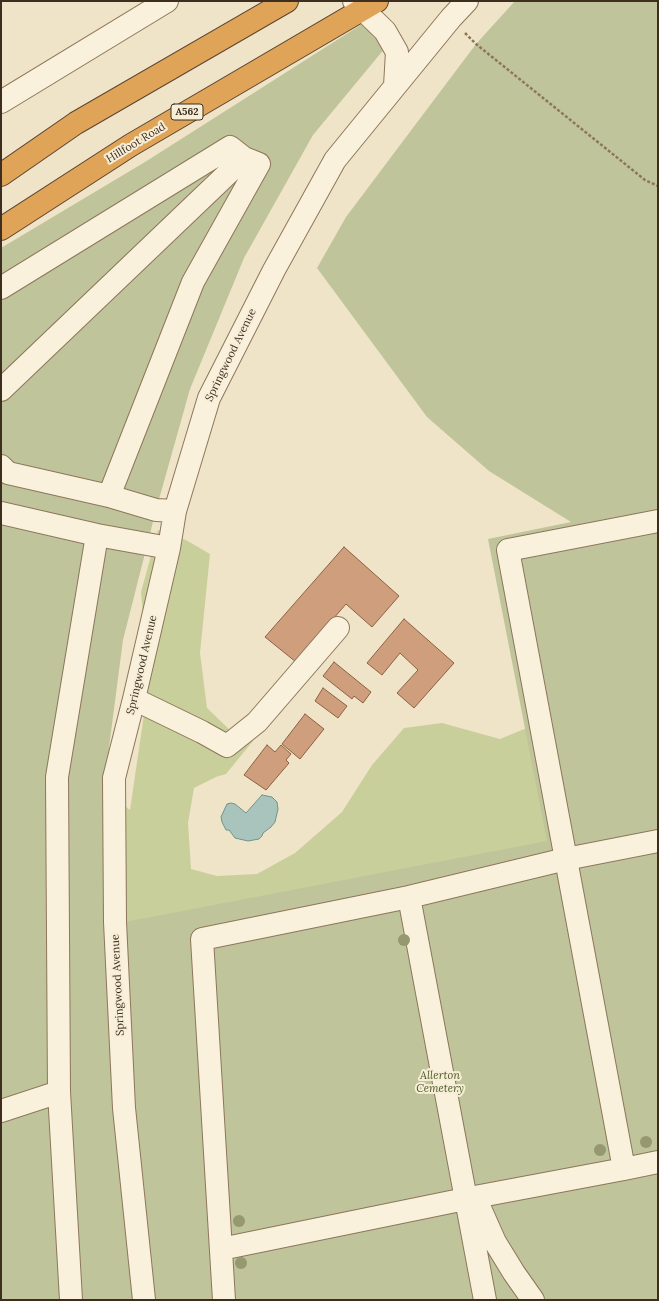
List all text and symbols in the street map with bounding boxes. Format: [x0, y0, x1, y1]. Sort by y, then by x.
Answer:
road number: A562 [171, 104, 203, 120]
street label: Hillfoot Road [104, 120, 168, 166]
street label: Springwood Avenue [203, 306, 259, 404]
street label: Springwood Avenue [124, 614, 160, 716]
street label: Springwood Avenue [109, 934, 127, 1036]
park label: Allerton Cemetery [416, 1069, 464, 1095]

